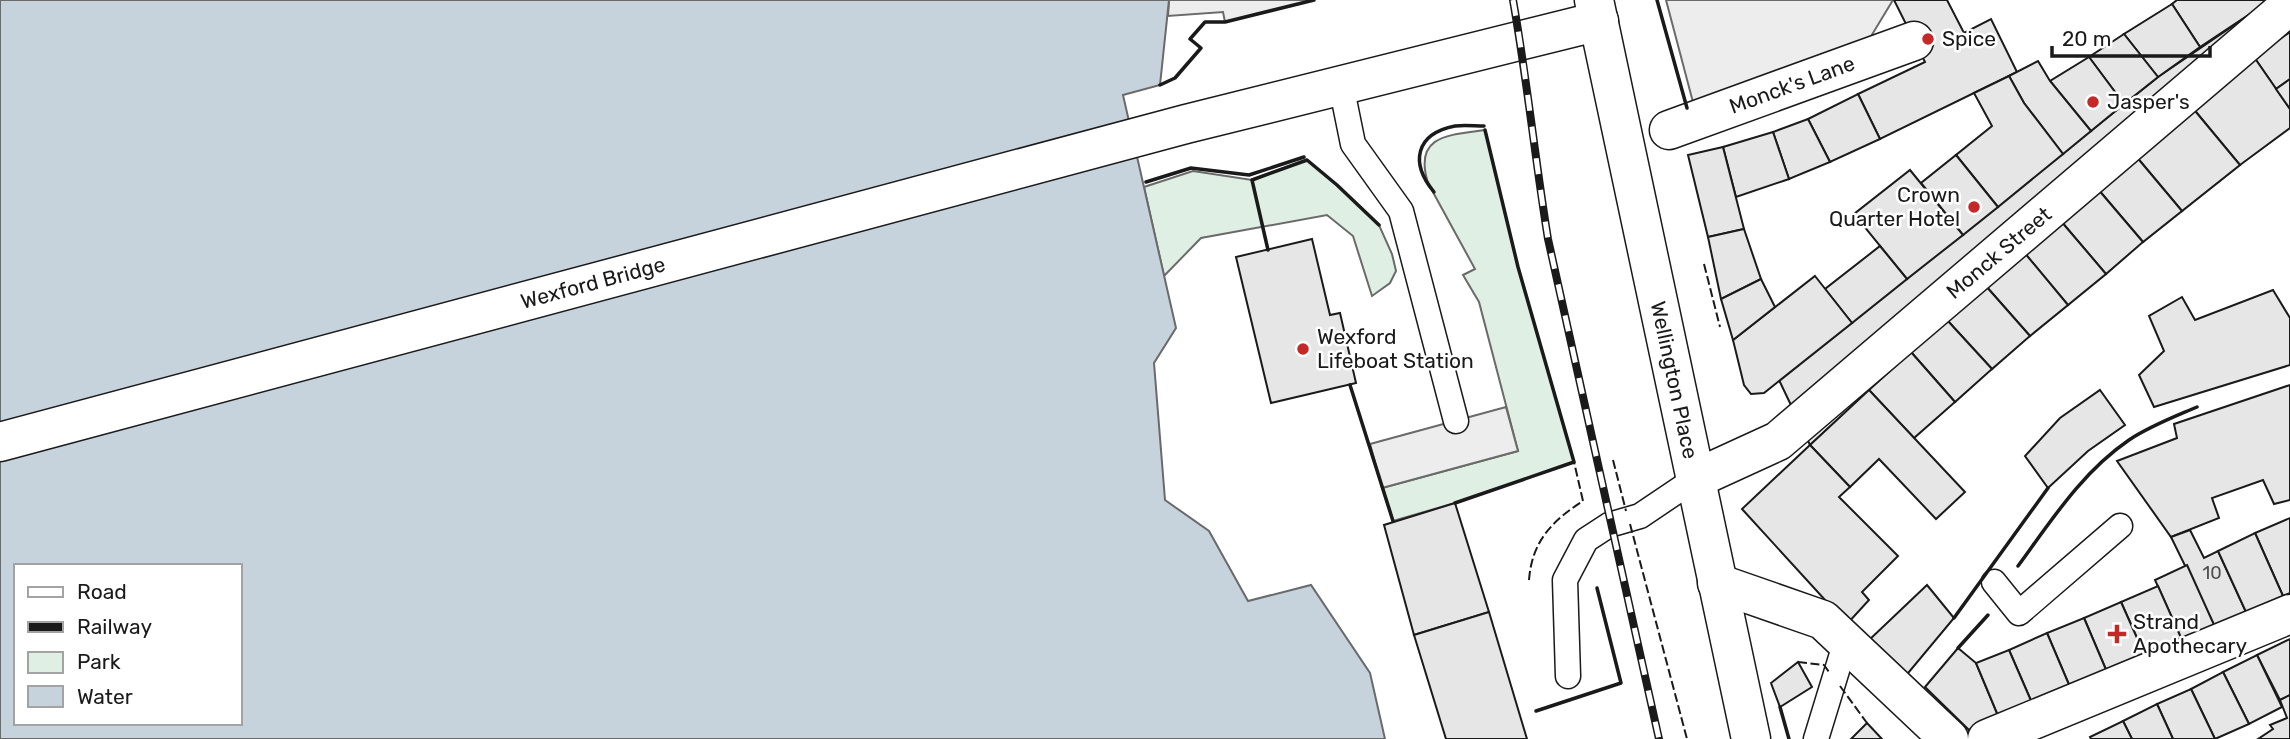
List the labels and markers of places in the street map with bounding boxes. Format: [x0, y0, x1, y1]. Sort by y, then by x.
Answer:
place label: Spice [1942, 26, 1996, 51]
marker: Spice [1920, 31, 1936, 47]
place label: Jasper's [2107, 89, 2190, 114]
marker: Jasper's [2085, 94, 2101, 110]
place label: Crown Quarter Hotel [1829, 182, 1960, 231]
marker: Crown Quarter Hotel [1966, 199, 1982, 215]
place label: Wexford Lifeboat Station [1317, 324, 1474, 373]
marker: Wexford Lifeboat Station [1295, 341, 1311, 357]
place label: Strand Apothecary [2133, 609, 2247, 658]
marker: Strand Apothecary [2107, 624, 2127, 644]

